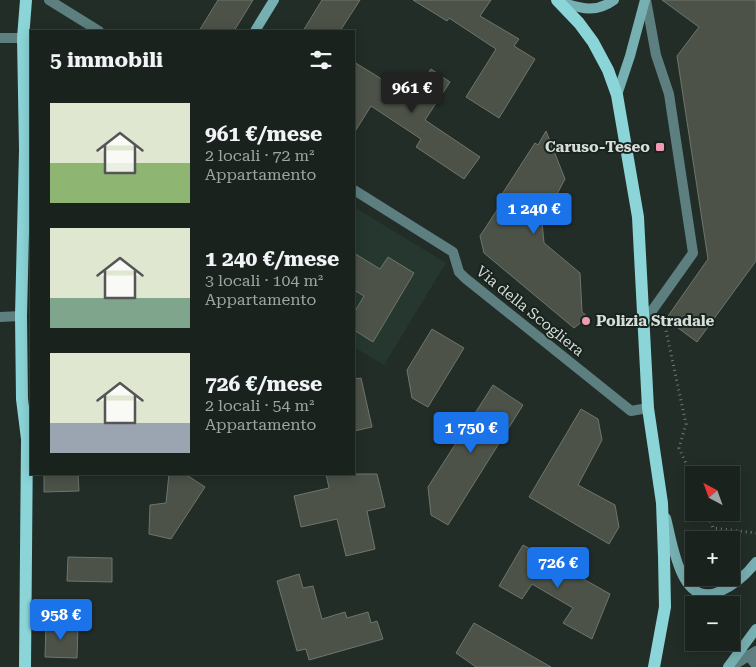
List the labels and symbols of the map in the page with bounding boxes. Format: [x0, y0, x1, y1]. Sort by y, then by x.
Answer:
pin: 961 € [377, 72, 447, 114]
place label: Caruso-Teseo [545, 138, 650, 156]
marker: Caruso-Teseo [654, 141, 666, 153]
pin: 1 240 € [488, 192, 580, 235]
street label: Via della Scogliera [472, 262, 588, 360]
place label: Polizia Stradale [596, 312, 715, 330]
marker: Polizia Stradale [580, 315, 592, 327]
pin: 1 750 € [425, 412, 517, 454]
north arrow [685, 466, 740, 521]
pin: 726 € [523, 546, 593, 589]
pin: 958 € [26, 598, 96, 641]

